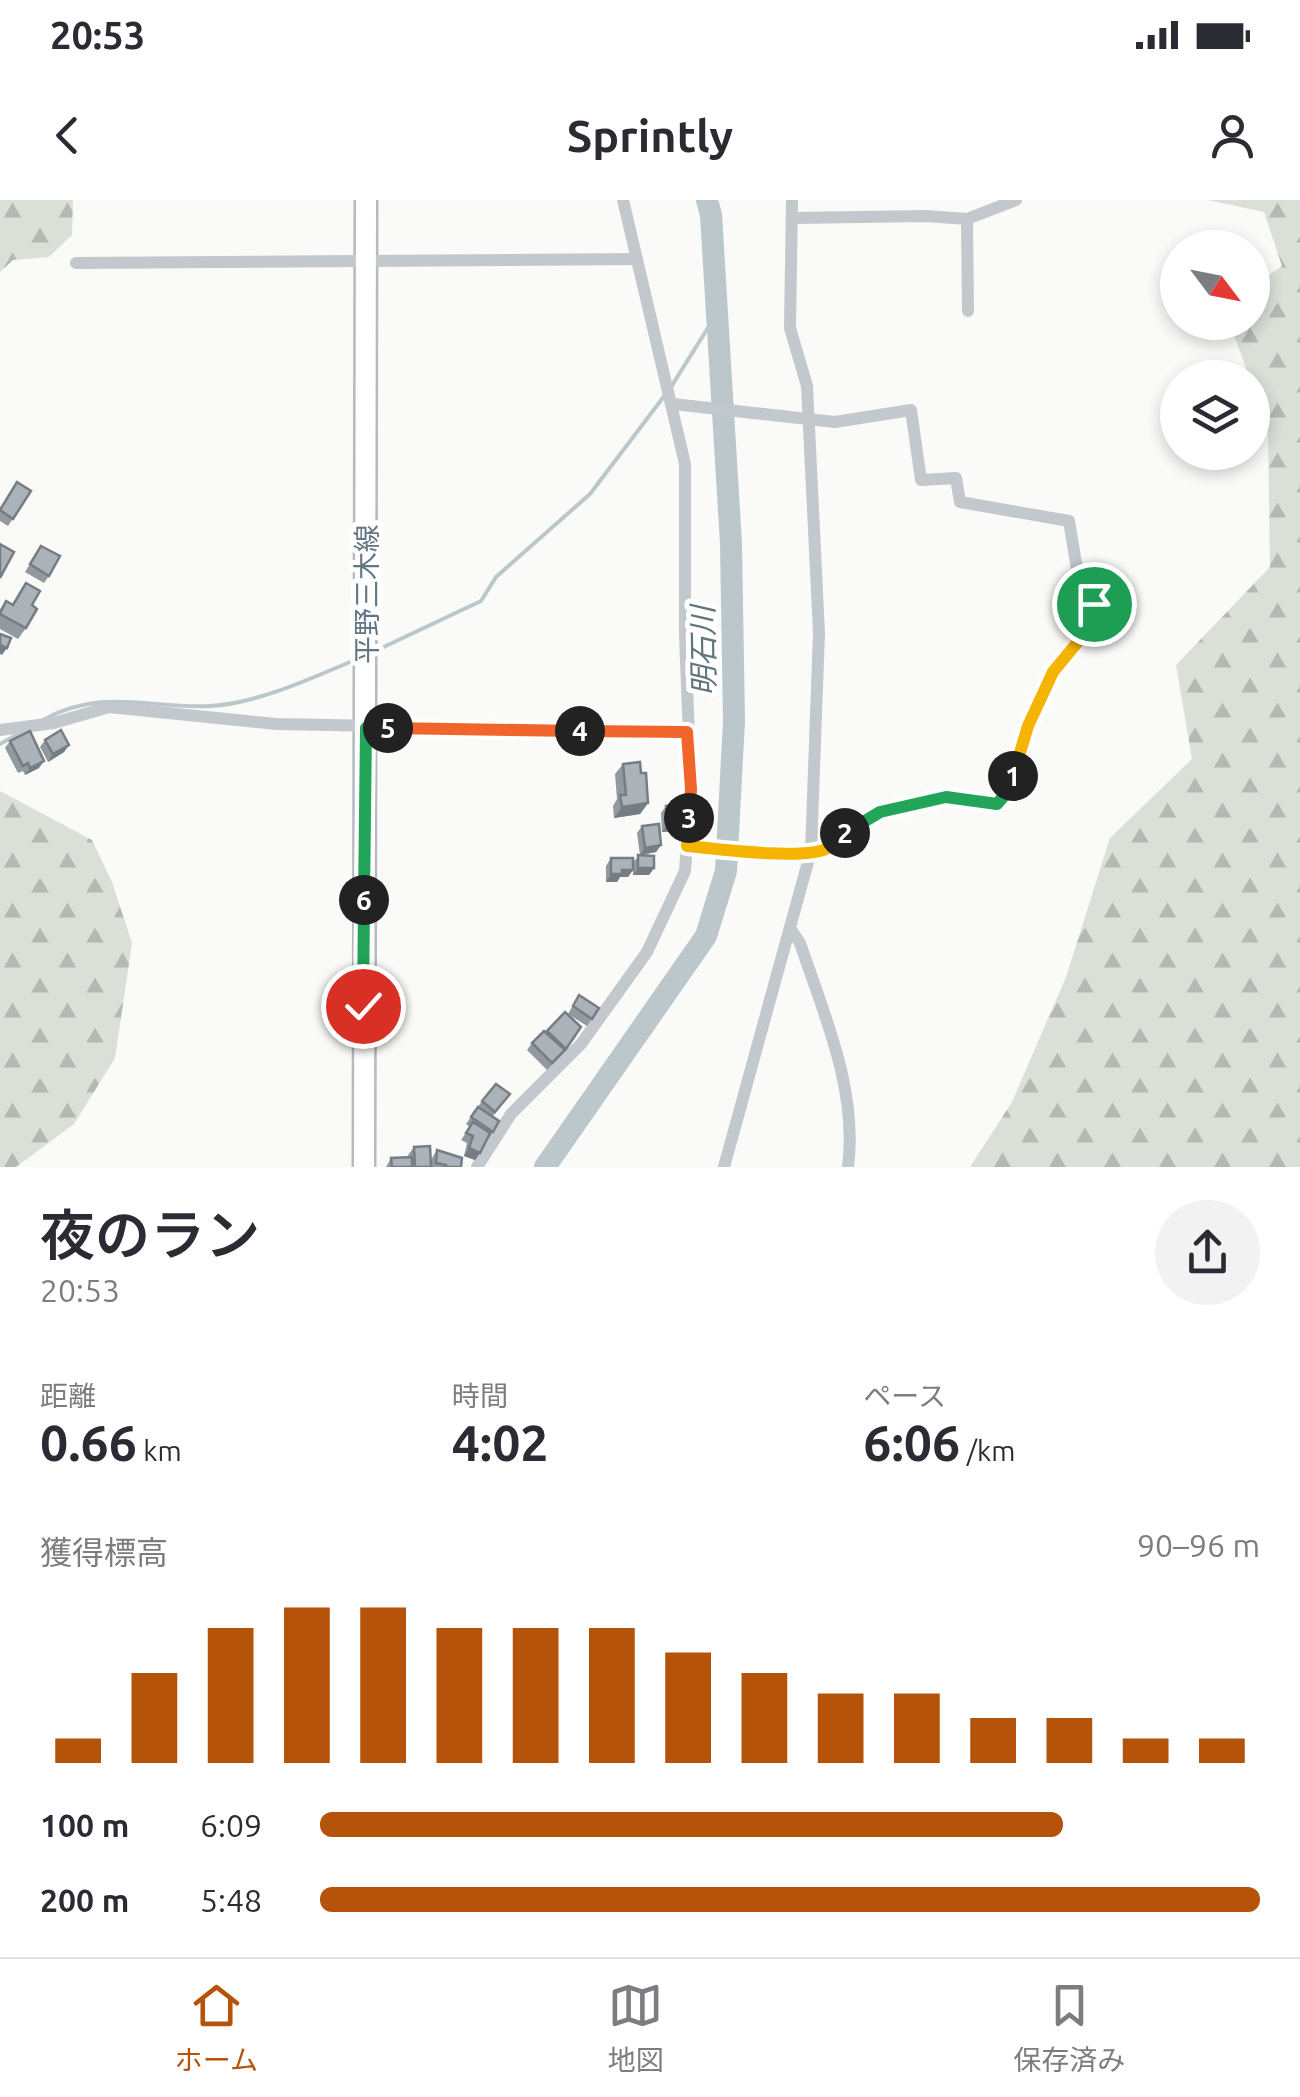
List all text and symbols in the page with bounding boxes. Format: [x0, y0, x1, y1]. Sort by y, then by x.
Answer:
text: 20:53 [50, 14, 145, 56]
icon: back [40, 108, 95, 163]
icon: person [1205, 108, 1260, 163]
text: Sprintly [567, 110, 733, 161]
north arrow [1160, 230, 1270, 340]
map controls [1160, 230, 1270, 470]
button: layers [1160, 360, 1270, 470]
street label: 平野三木線 [351, 524, 382, 664]
pin [1052, 562, 1137, 647]
icon: arrive [1067, 577, 1122, 632]
water label: 明石川 [685, 603, 721, 696]
pin: 5 [363, 703, 413, 753]
pin: 4 [555, 706, 605, 756]
text: 5 [380, 712, 396, 743]
text: 4 [572, 715, 588, 746]
pin: 1 [988, 751, 1038, 801]
text: 1 [1005, 760, 1021, 791]
pin: 3 [664, 793, 714, 843]
text: 3 [681, 802, 697, 833]
pin: 2 [820, 808, 870, 858]
text: 2 [837, 817, 853, 848]
pin: 6 [339, 875, 389, 925]
text: 6 [356, 884, 372, 915]
pin [321, 964, 406, 1049]
icon: check [336, 979, 391, 1034]
button: share [1155, 1200, 1260, 1305]
text: 夜のラン [40, 1204, 260, 1265]
text: 20:53 [40, 1272, 120, 1308]
text: 距離 [40, 1380, 96, 1411]
text: 時間 [452, 1380, 508, 1411]
text: ペース [863, 1380, 946, 1411]
text: 0.66 [40, 1414, 137, 1470]
text: 4:02 [452, 1414, 549, 1470]
text: 6:06 [863, 1414, 960, 1470]
text: km [137, 1435, 182, 1466]
text: /km [960, 1435, 1015, 1466]
text: 90–96 m [1137, 1527, 1260, 1563]
text: 獲得標高 [40, 1534, 168, 1570]
text: 100 m [40, 1807, 129, 1843]
text: 6:09 [200, 1807, 262, 1843]
text: 200 m [40, 1882, 129, 1918]
text: 5:48 [200, 1882, 262, 1918]
tab: ホーム [175, 1978, 258, 2078]
tab: 地図 [608, 1978, 664, 2078]
tab: 保存済み [1013, 1978, 1125, 2078]

